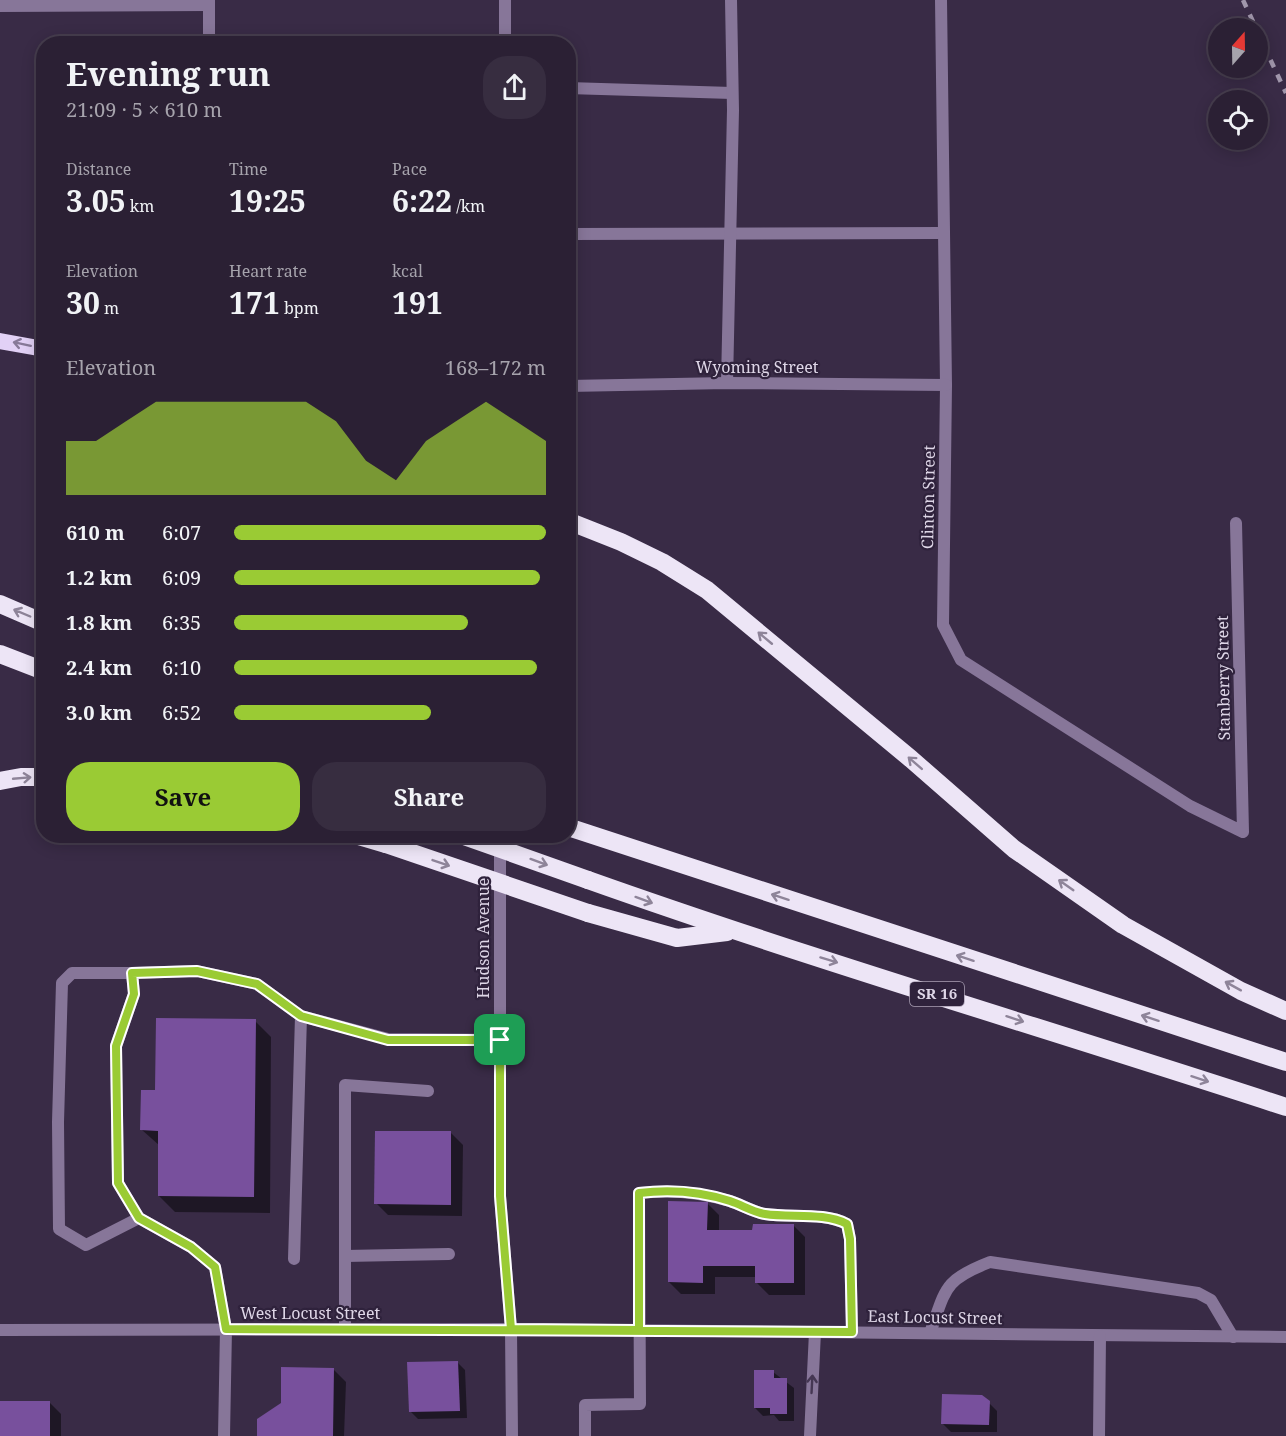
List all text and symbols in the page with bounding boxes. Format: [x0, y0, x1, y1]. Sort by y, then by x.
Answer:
north arrow [1208, 18, 1268, 78]
map controls [1208, 18, 1268, 150]
text: Evening run [66, 51, 270, 96]
button: share [483, 56, 546, 119]
button: locate [1208, 90, 1268, 150]
text: 21:09 · 5 × 610 m [66, 96, 222, 123]
text: Distance [66, 158, 131, 180]
text: Time [229, 158, 268, 180]
text: Pace [392, 158, 427, 180]
text: 3.05 [66, 180, 126, 221]
text: 19:25 [229, 180, 306, 221]
text: 6:22 [392, 180, 452, 221]
text: km [126, 195, 154, 217]
text: /km [452, 195, 485, 217]
text: Elevation [66, 260, 138, 282]
text: Heart rate [229, 260, 307, 282]
text: kcal [392, 260, 423, 282]
text: 30 [66, 282, 100, 323]
text: 171 [229, 282, 280, 323]
text: 191 [392, 282, 443, 323]
text: m [100, 297, 119, 319]
text: bpm [280, 297, 319, 319]
one-way arrow [13, 338, 32, 350]
text: Elevation [66, 354, 156, 381]
text: 168–172 m [445, 354, 546, 381]
street label: Wyoming Street [696, 356, 819, 378]
street label: Clinton Street [916, 444, 940, 549]
text: 610 m [66, 519, 125, 546]
text: 6:07 [162, 519, 201, 546]
text: 1.2 km [66, 564, 132, 591]
text: 6:09 [162, 564, 201, 591]
one-way arrow [13, 607, 31, 618]
text: 1.8 km [66, 609, 132, 636]
text: 6:35 [162, 609, 201, 636]
street label: Stanberry Street [1211, 615, 1235, 741]
one-way arrow [757, 632, 773, 645]
text: 2.4 km [66, 654, 132, 681]
text: 6:10 [162, 654, 201, 681]
text: 3.0 km [66, 699, 132, 726]
text: 6:52 [162, 699, 201, 726]
one-way arrow [908, 756, 923, 770]
button: Save [66, 762, 300, 831]
button: Share [312, 762, 546, 831]
one-way arrow [11, 772, 31, 783]
one-way arrow [529, 858, 548, 869]
one-way arrow [431, 859, 450, 870]
street label: Hudson Avenue [472, 878, 494, 998]
one-way arrow [1059, 879, 1075, 891]
one-way arrow [771, 891, 790, 902]
one-way arrow [634, 895, 653, 906]
one-way arrow [956, 951, 975, 962]
one-way arrow [819, 955, 838, 966]
one-way arrow [1225, 980, 1242, 992]
road number: SR 16 [910, 982, 964, 1006]
one-way arrow [1141, 1012, 1160, 1023]
pin [474, 1014, 525, 1065]
one-way arrow [1005, 1014, 1024, 1025]
icon: arrive [483, 1023, 516, 1056]
one-way arrow [1190, 1074, 1209, 1085]
street label: West Locust Street [240, 1302, 380, 1324]
street label: East Locust Street [867, 1305, 1003, 1329]
one-way arrow [807, 1374, 818, 1394]

